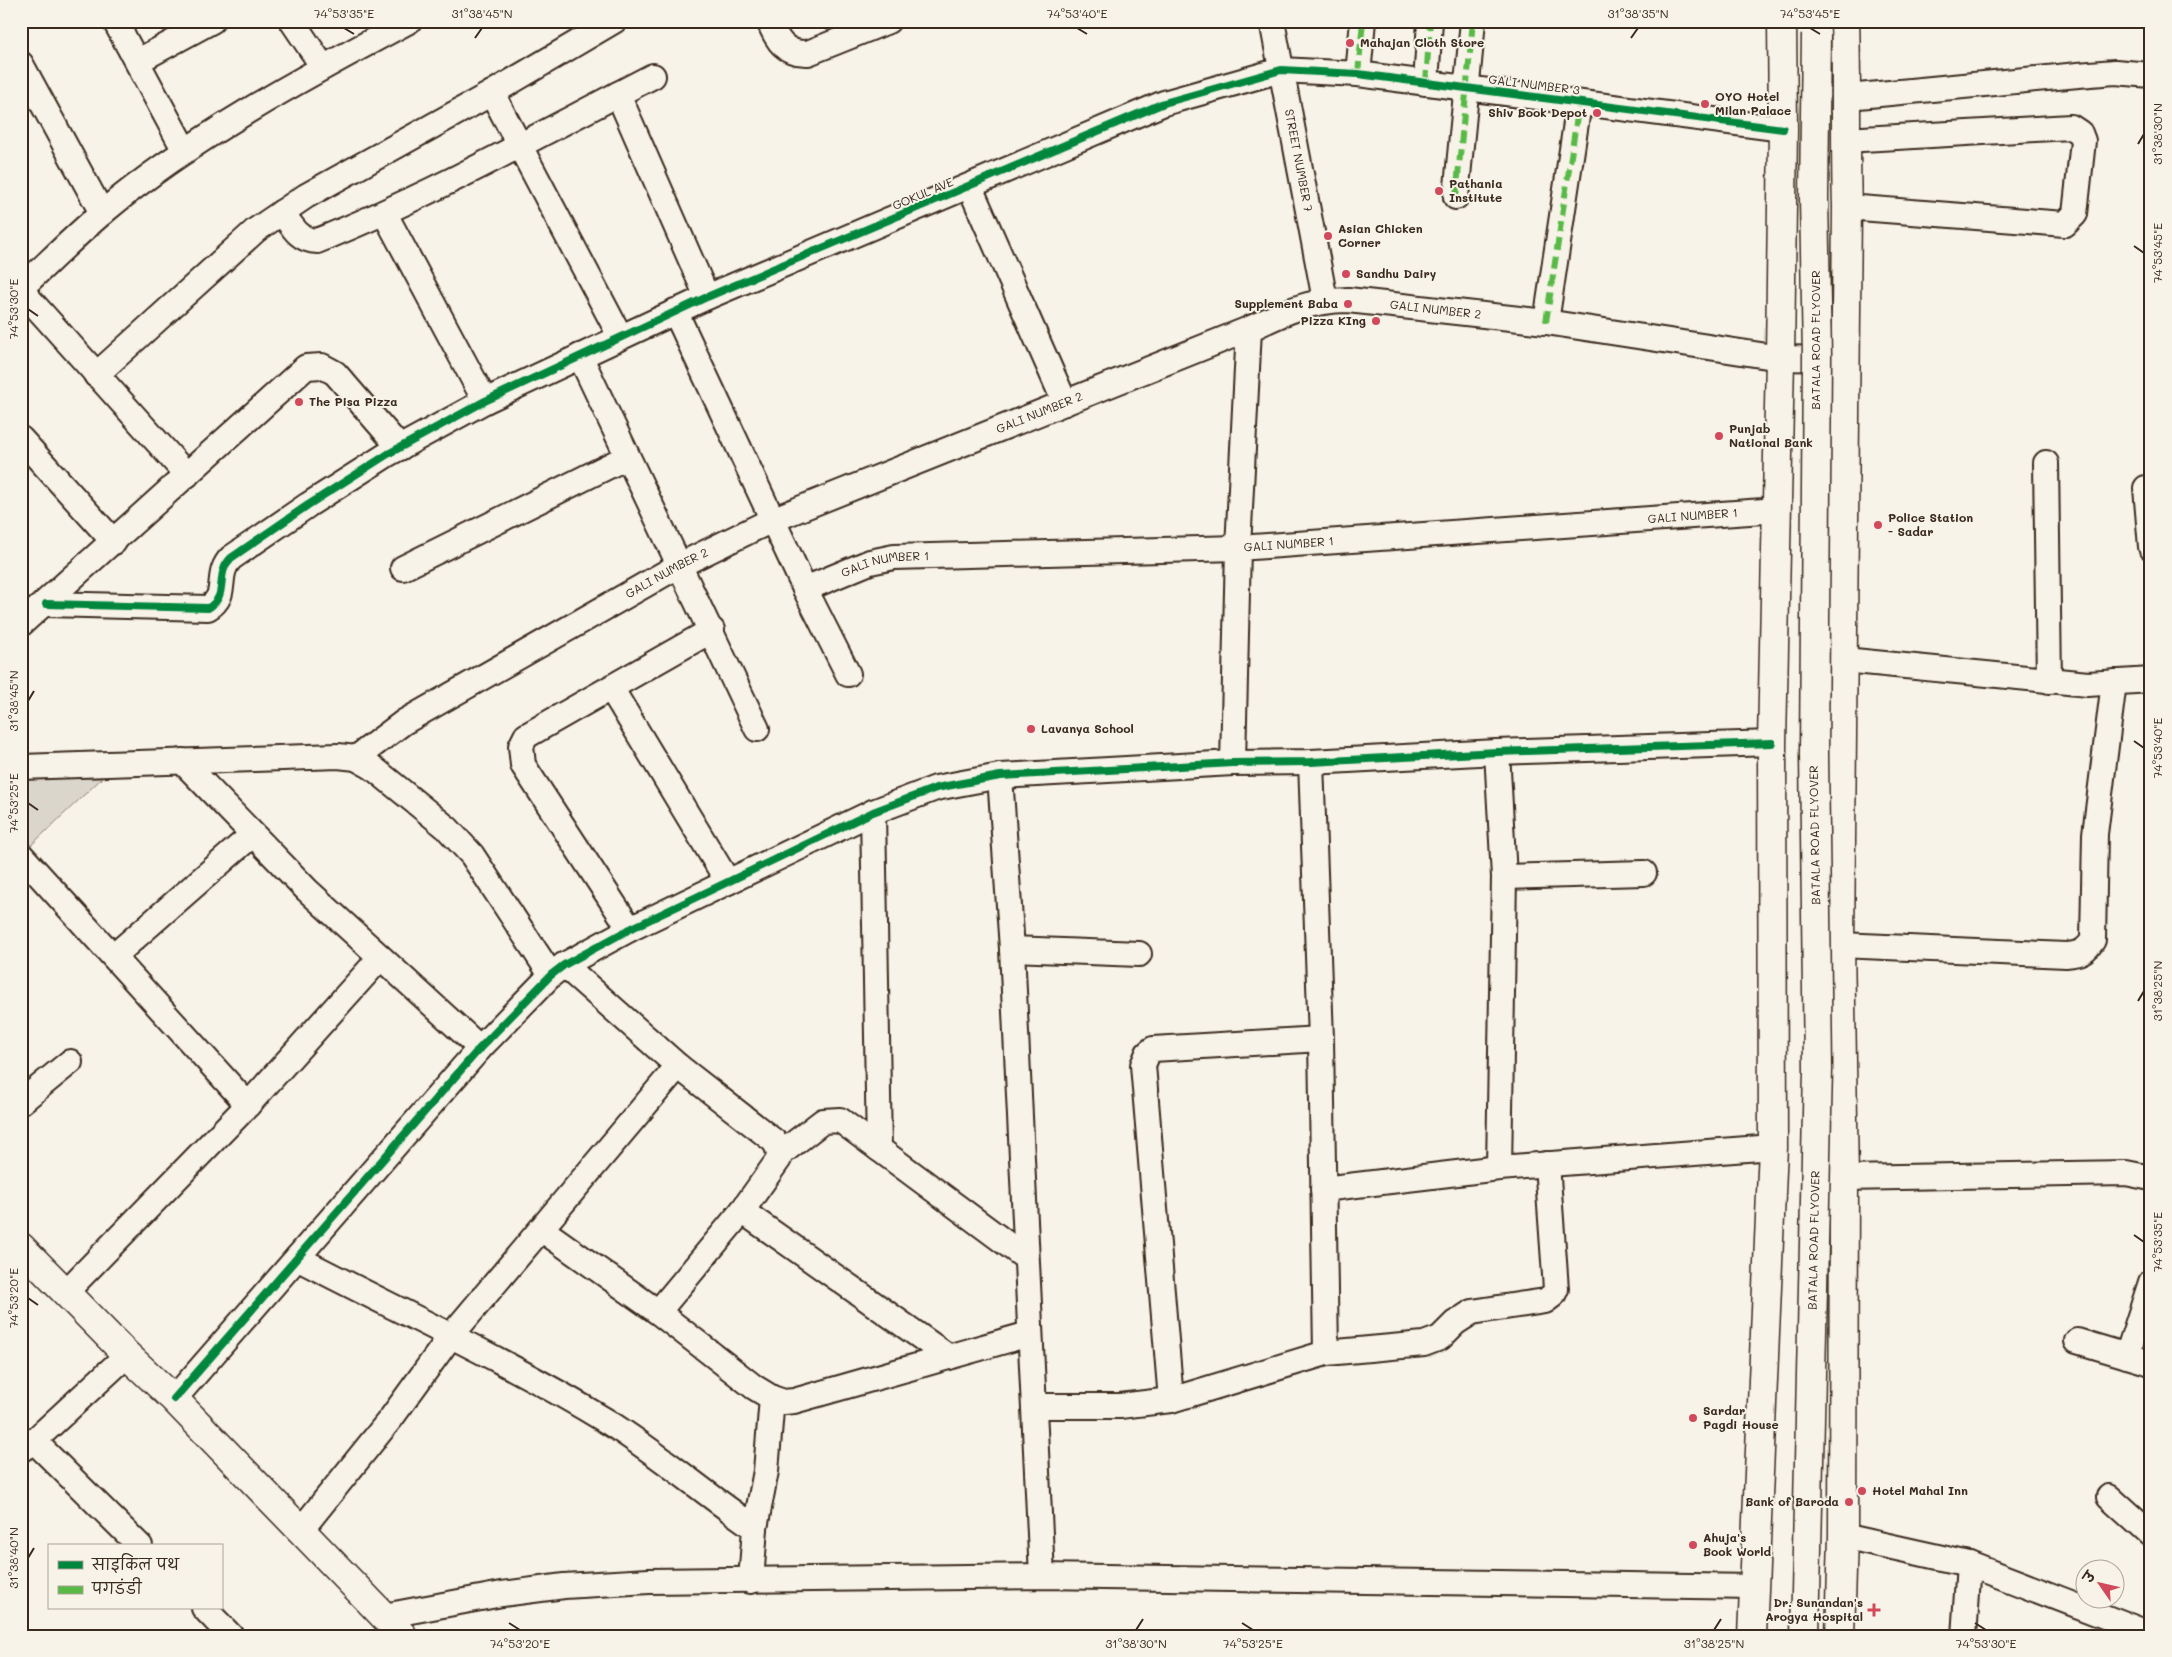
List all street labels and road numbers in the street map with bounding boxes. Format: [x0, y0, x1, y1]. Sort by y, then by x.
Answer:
street label: GALI NUMBER 3 [1488, 70, 1581, 98]
street label: STREET NUMBER 7 [1282, 107, 1317, 213]
street label: GOKUL AVE [890, 173, 956, 213]
street label: BATALA ROAD FLYOVER [1807, 270, 1823, 410]
street label: GALI NUMBER 2 [1389, 296, 1482, 322]
street label: GALI NUMBER 2 [994, 388, 1085, 436]
street label: GALI NUMBER 1 [1647, 504, 1738, 526]
street label: GALI NUMBER 1 [1243, 532, 1334, 555]
street label: GALI NUMBER 2 [622, 544, 710, 601]
street label: GALI NUMBER 1 [838, 547, 929, 580]
street label: BATALA ROAD FLYOVER [1805, 765, 1823, 905]
street label: BATALA ROAD FLYOVER [1803, 1170, 1823, 1310]

